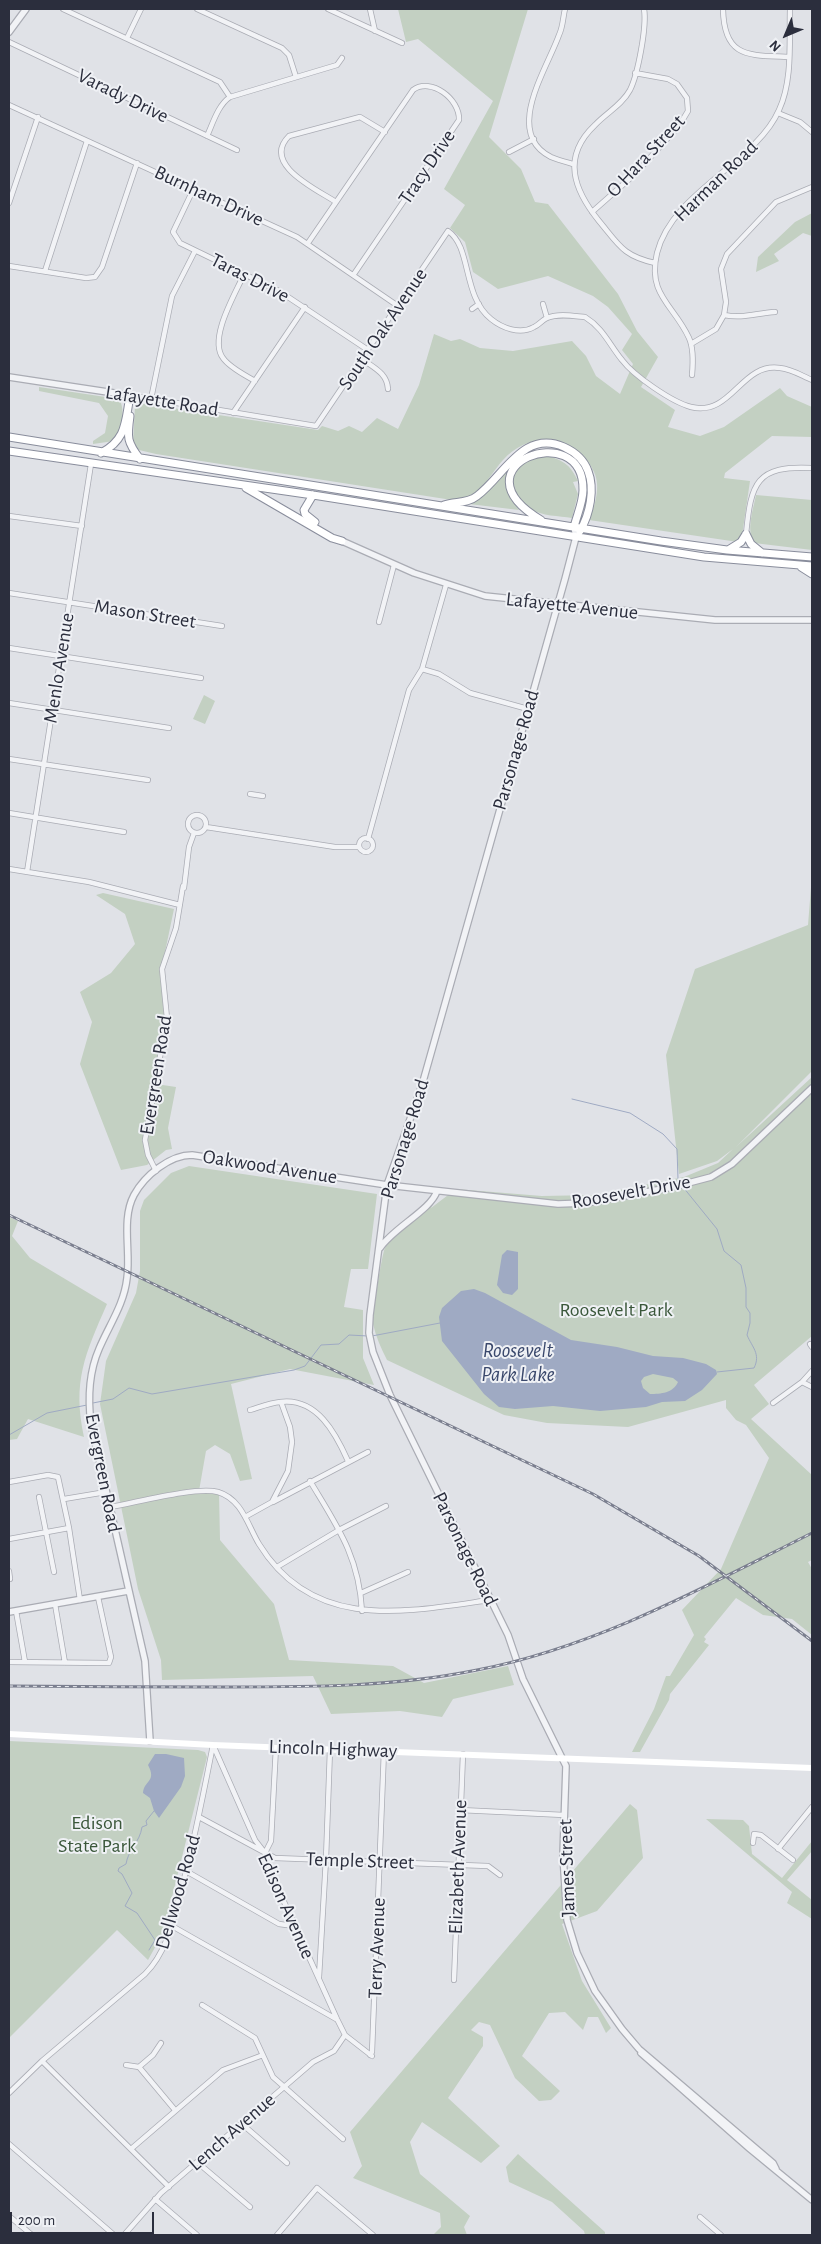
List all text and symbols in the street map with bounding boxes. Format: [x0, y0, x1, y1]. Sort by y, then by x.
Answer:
north arrow [761, 10, 811, 60]
text: N [767, 37, 784, 54]
street label: Varady Drive [73, 64, 173, 128]
street label: O Hara Street [602, 110, 690, 202]
street label: Tracy Drive [393, 125, 461, 209]
street label: Harman Road [669, 135, 763, 227]
street label: Burnham Drive [151, 160, 267, 232]
street label: Taras Drive [207, 248, 293, 308]
street label: South Oak Avenue [333, 264, 433, 394]
street label: Lafayette Road [104, 380, 220, 422]
street label: Lafayette Avenue [505, 587, 639, 625]
street label: Mason Street [92, 594, 198, 634]
street label: Menlo Avenue [38, 611, 80, 725]
street label: Parsonage Road [487, 687, 545, 813]
street label: Evergreen Road [135, 1013, 177, 1137]
street label: Parsonage Road [375, 1076, 435, 1202]
street label: Oakwood Avenue [201, 1145, 339, 1189]
street label: Roosevelt Drive [570, 1170, 692, 1214]
park label: Roosevelt Park [559, 1298, 673, 1322]
water label: Roosevelt Park Lake [481, 1338, 555, 1388]
street label: Evergreen Road [80, 1411, 126, 1535]
street label: Parsonage Road [427, 1488, 503, 1610]
street label: Lincoln Highway [268, 1735, 398, 1763]
street label: Elizabeth Avenue [444, 1799, 472, 1935]
park label: Edison State Park [58, 1811, 136, 1858]
street label: James Street [553, 1819, 581, 1917]
street label: Dellwood Road [150, 1832, 206, 1952]
street label: Temple Street [305, 1847, 415, 1875]
street label: Edison Avenue [252, 1849, 320, 1963]
street label: Terry Avenue [363, 1897, 391, 1999]
street label: Lench Avenue [184, 2088, 280, 2176]
scale bar [12, 2202, 156, 2234]
text: 200 m [18, 2213, 55, 2228]

